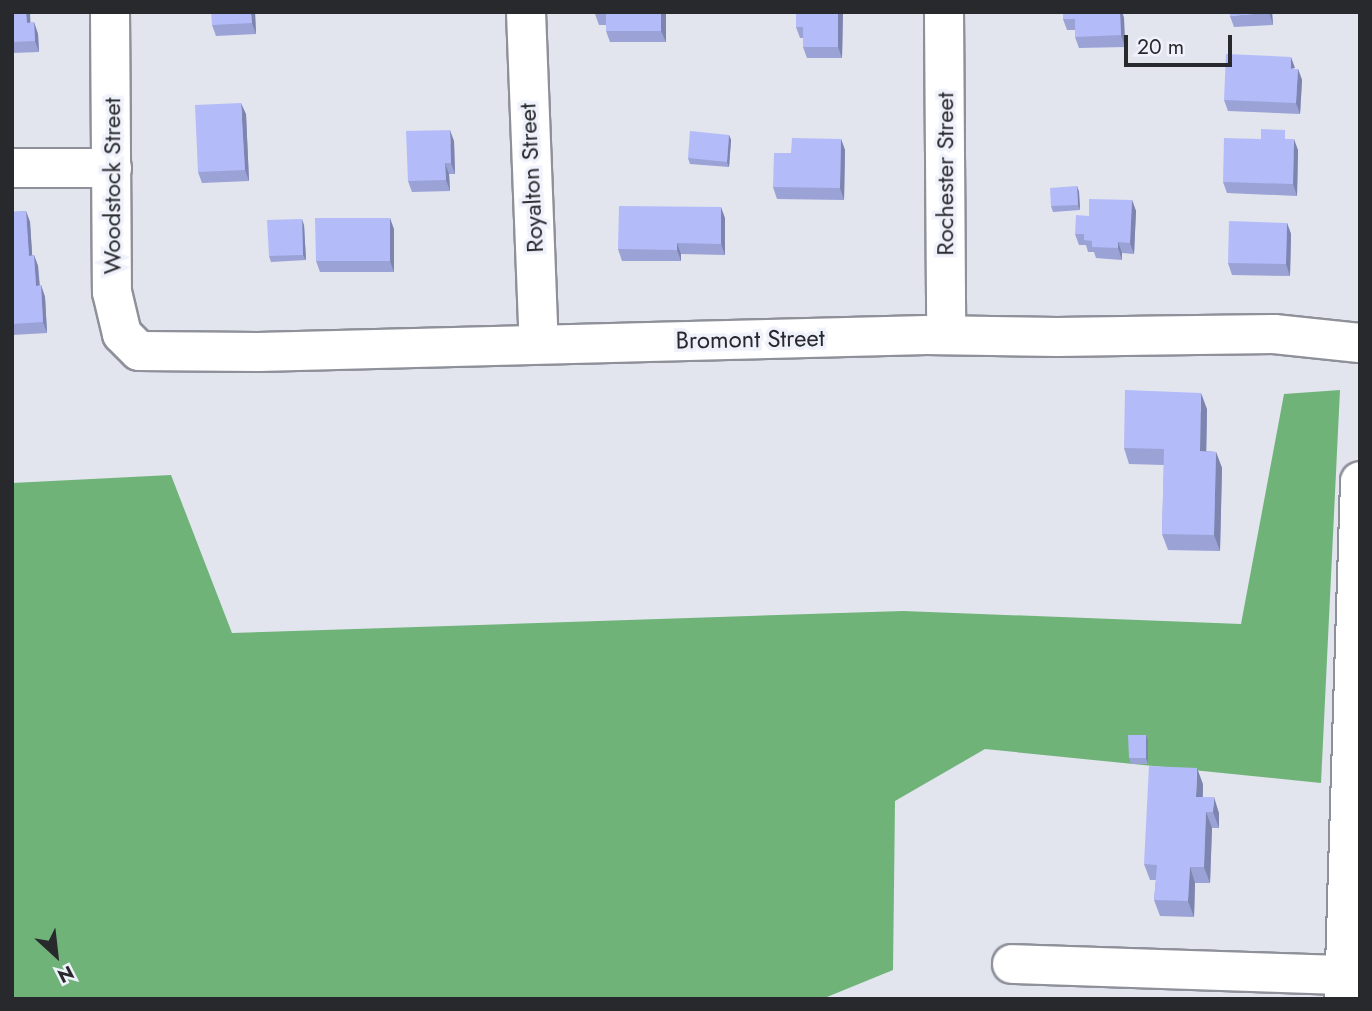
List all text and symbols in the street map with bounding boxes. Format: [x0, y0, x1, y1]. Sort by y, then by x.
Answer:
scale bar [1127, 21, 1236, 65]
text: 20 m [1137, 32, 1184, 62]
street label: Rochester Street [931, 92, 959, 256]
street label: Woodstock Street [98, 98, 126, 274]
street label: Royalton Street [513, 102, 549, 254]
street label: Bromont Street [675, 323, 825, 355]
north arrow [21, 920, 91, 990]
text: N [53, 959, 79, 990]

